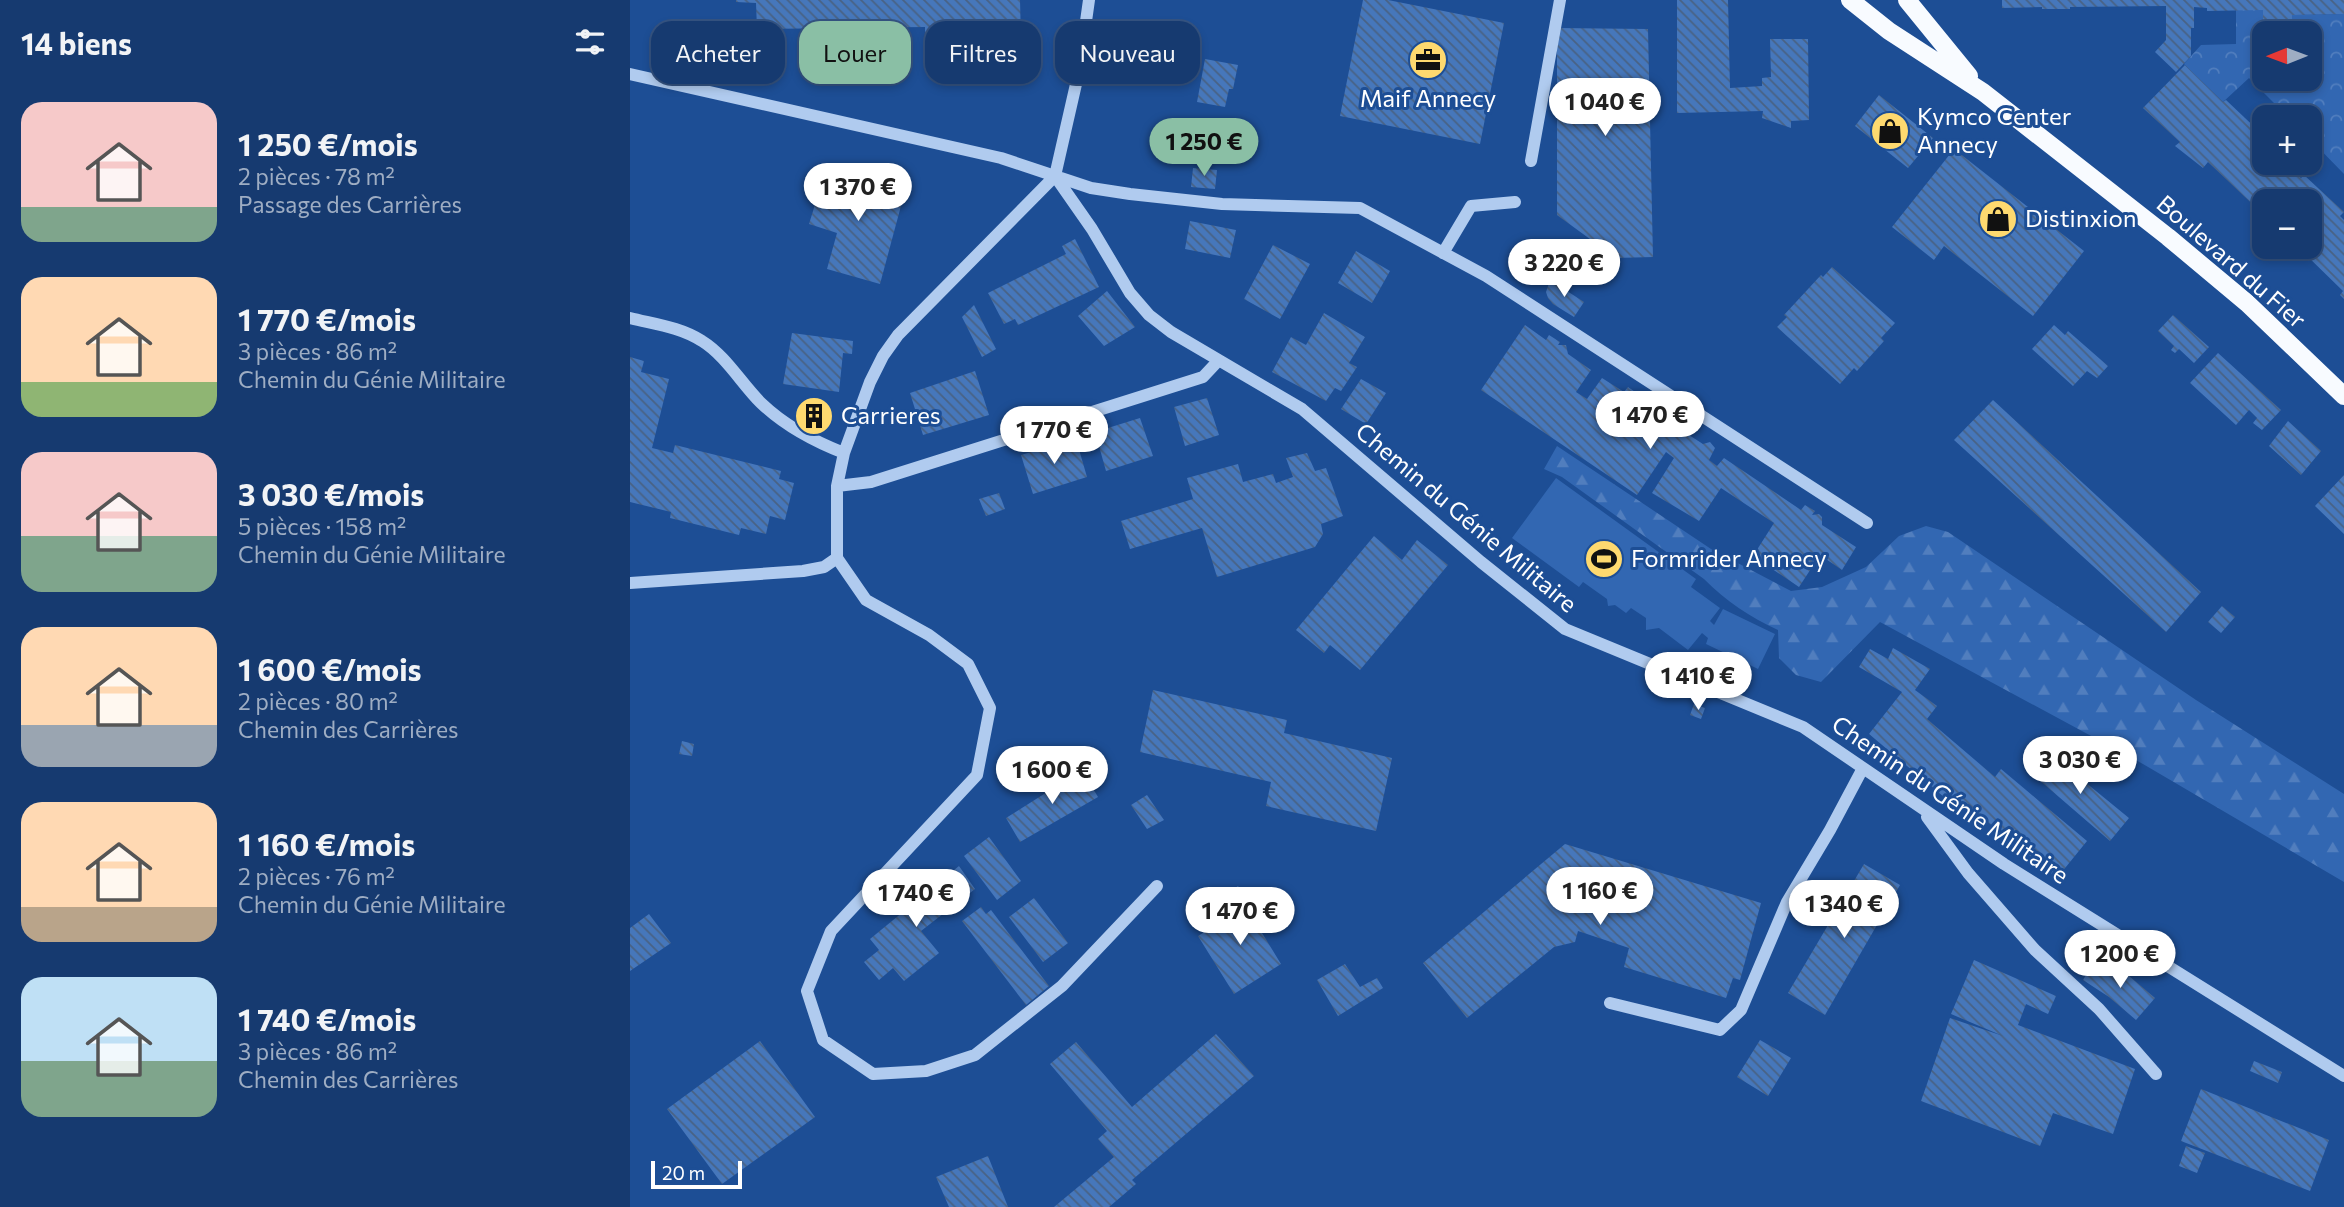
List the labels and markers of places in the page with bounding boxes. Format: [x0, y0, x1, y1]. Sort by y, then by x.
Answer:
office icon: Maif Annecy [1407, 39, 1449, 81]
pin: 1 040 € [1540, 78, 1670, 138]
place label: Maif Annecy [1360, 83, 1496, 112]
place label: Kymco Center Annecy [1917, 101, 2072, 158]
shop icon: Kymco Center Annecy [1869, 110, 1911, 152]
pin: 1 250 € [1139, 118, 1269, 178]
pin: 1 370 € [793, 164, 923, 223]
shop icon: Distinxion [1977, 198, 2019, 240]
place label: Distinxion [2025, 203, 2137, 232]
pin: 3 220 € [1499, 240, 1629, 299]
pin: 1 470 € [1585, 392, 1715, 451]
building icon: Carrieres [793, 395, 835, 437]
place label: Carrieres [841, 400, 941, 429]
pin: 1 770 € [989, 406, 1119, 466]
sports icon: Formrider Annecy [1583, 538, 1625, 580]
place label: Formrider Annecy [1631, 543, 1827, 572]
pin: 1 410 € [1633, 652, 1763, 712]
pin: 3 030 € [2015, 736, 2145, 796]
pin: 1 600 € [987, 746, 1117, 806]
pin: 1 160 € [1535, 867, 1665, 927]
pin: 1 740 € [851, 870, 981, 929]
pin: 1 340 € [1779, 880, 1909, 940]
pin: 1 470 € [1175, 888, 1305, 947]
pin: 1 200 € [2055, 930, 2185, 990]

